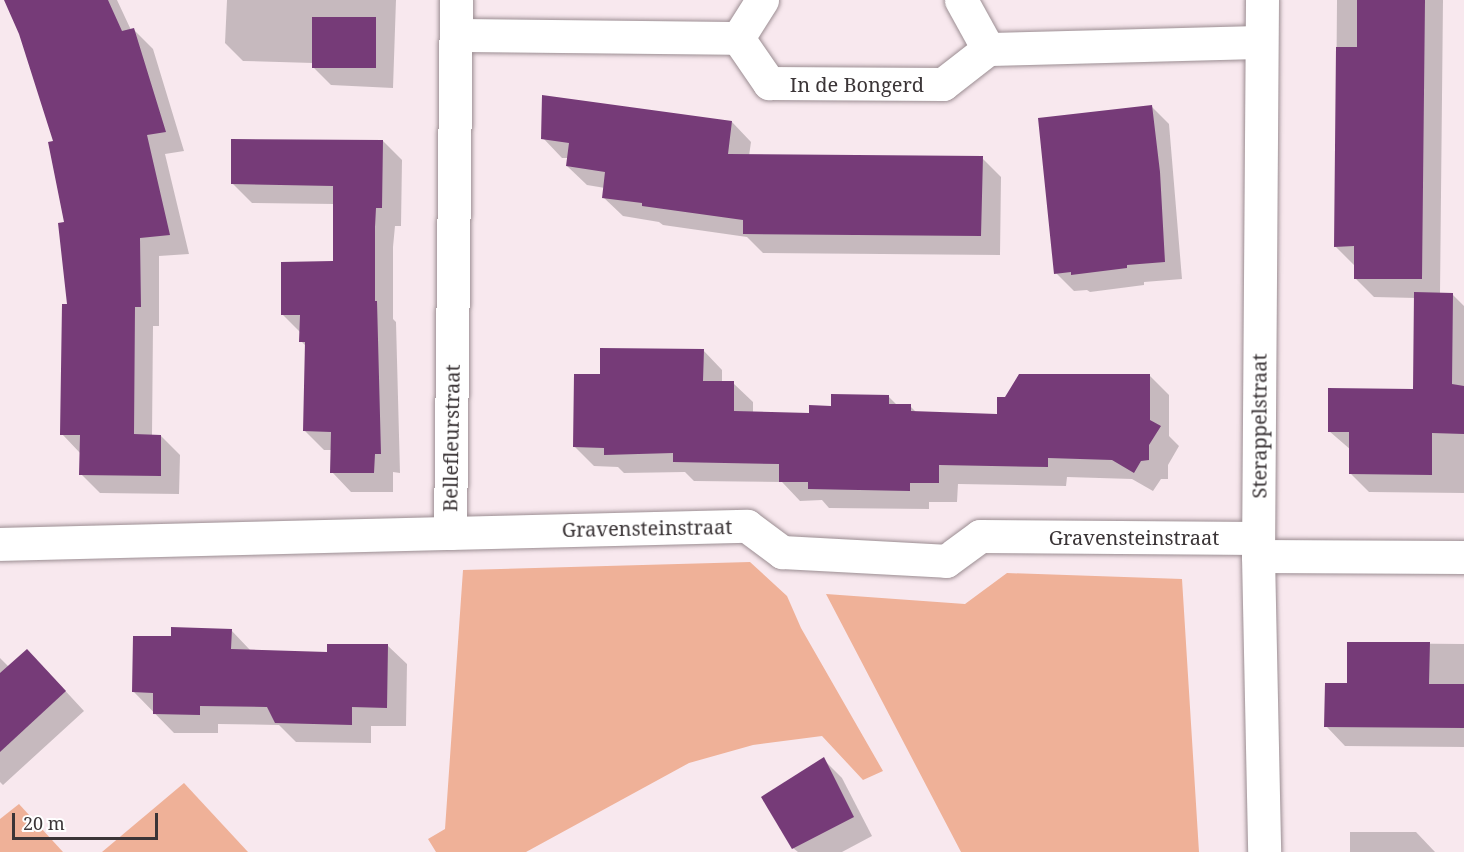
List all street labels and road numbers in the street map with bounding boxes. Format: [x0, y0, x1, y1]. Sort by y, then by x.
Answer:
street label: In de Bongerd [790, 72, 924, 96]
street label: Sterappelstraat [1247, 354, 1271, 498]
street label: Bellefleurstraat [438, 364, 464, 512]
street label: Gravensteinstraat [562, 515, 732, 541]
street label: Gravensteinstraat [1049, 525, 1219, 549]

